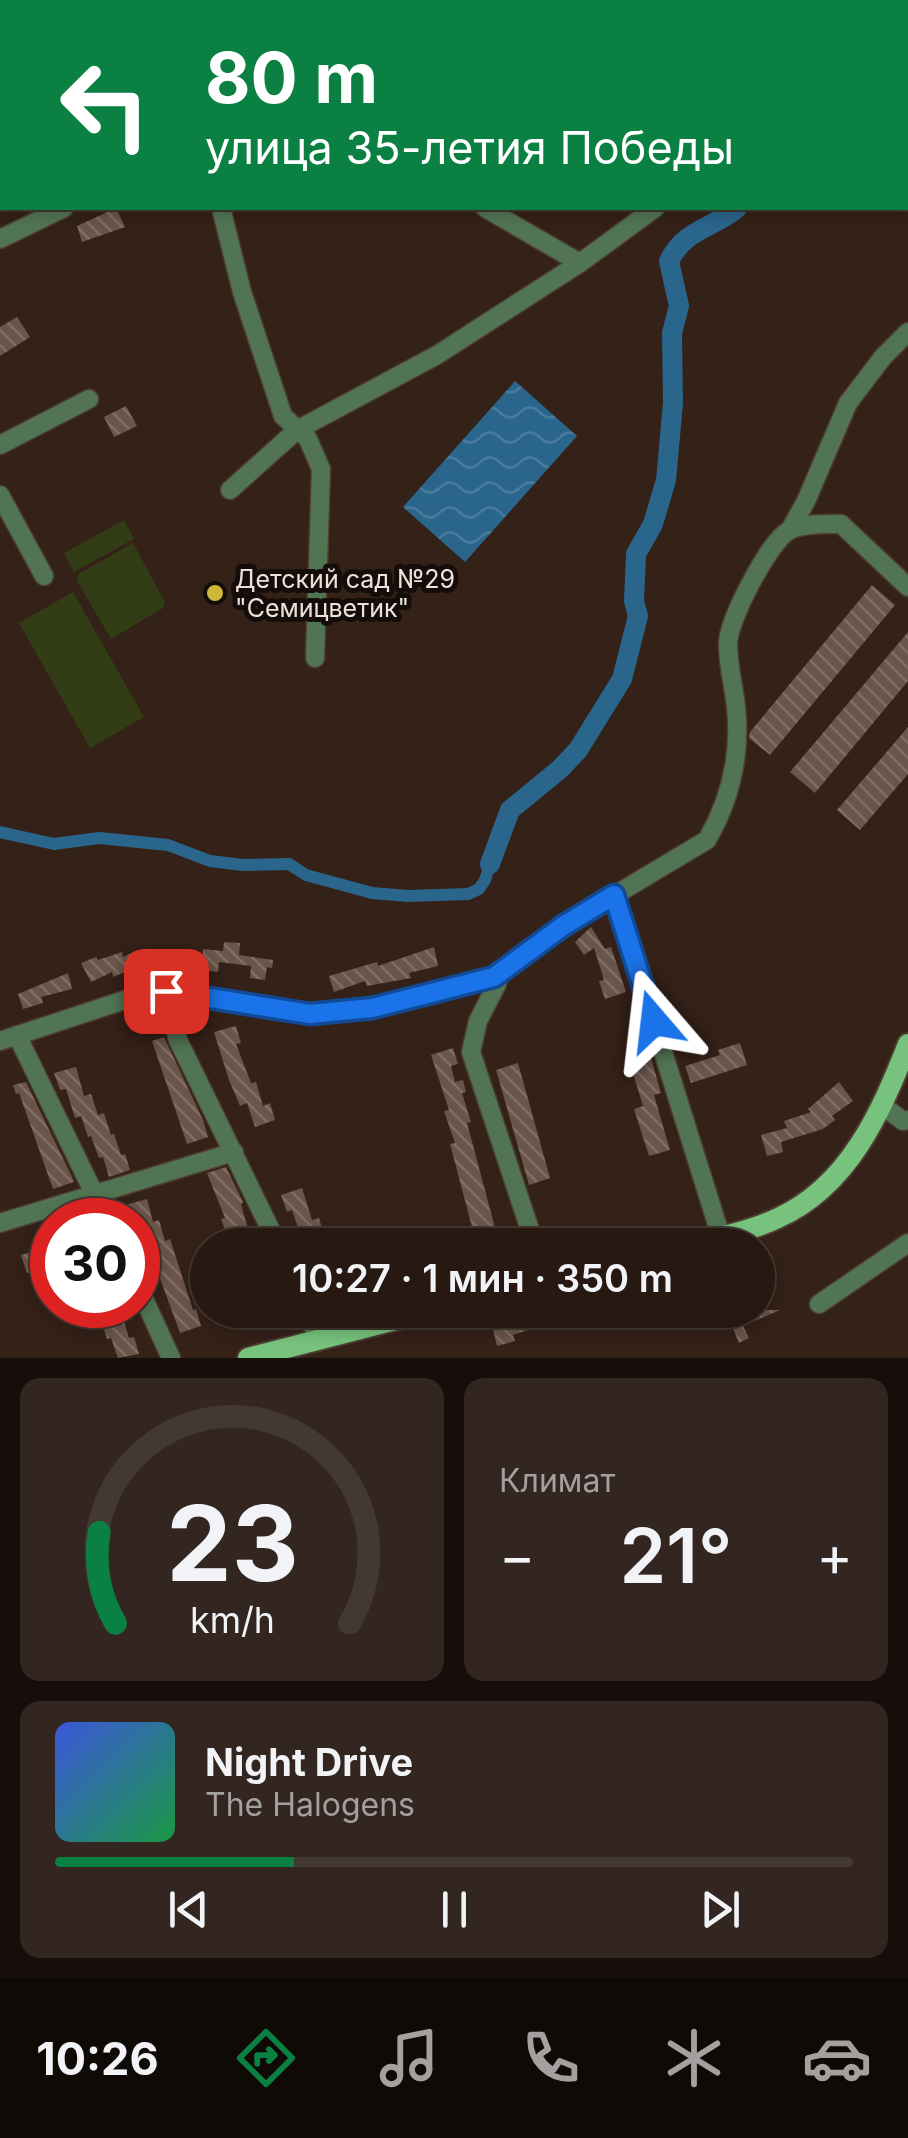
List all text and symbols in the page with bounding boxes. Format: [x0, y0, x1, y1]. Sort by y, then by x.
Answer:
text: 80 m [205, 35, 378, 120]
icon: left [40, 40, 170, 170]
text: улица 35-летия Победы [205, 120, 734, 175]
place label: Детский сад №29 "Семицветик" [235, 564, 455, 623]
marker: Детский сад №29 "Семицветик" [204, 582, 226, 604]
pin [124, 949, 209, 1034]
icon: arrive [139, 964, 194, 1019]
position arrow [602, 969, 706, 1073]
speed limit sign: 30 [30, 1198, 160, 1328]
text: 10:27 · 1 мин · 350 m [292, 1255, 673, 1301]
text: Климат [499, 1461, 615, 1500]
text: 23 [166, 1480, 298, 1606]
text: 21° [620, 1510, 732, 1601]
text: − [499, 1523, 535, 1589]
text: + [817, 1523, 853, 1589]
text: km/h [190, 1598, 274, 1642]
text: Night Drive [205, 1739, 413, 1785]
text: The Halogens [205, 1785, 415, 1824]
icon: previous [161, 1882, 216, 1937]
icon: pause [427, 1882, 482, 1937]
icon: next [693, 1882, 748, 1937]
icon: directions [231, 2023, 301, 2093]
icon: music [374, 2023, 444, 2093]
icon: phone [516, 2023, 586, 2093]
icon: climate [659, 2023, 729, 2093]
icon: car [802, 2023, 872, 2093]
text: 10:26 [36, 2031, 159, 2086]

